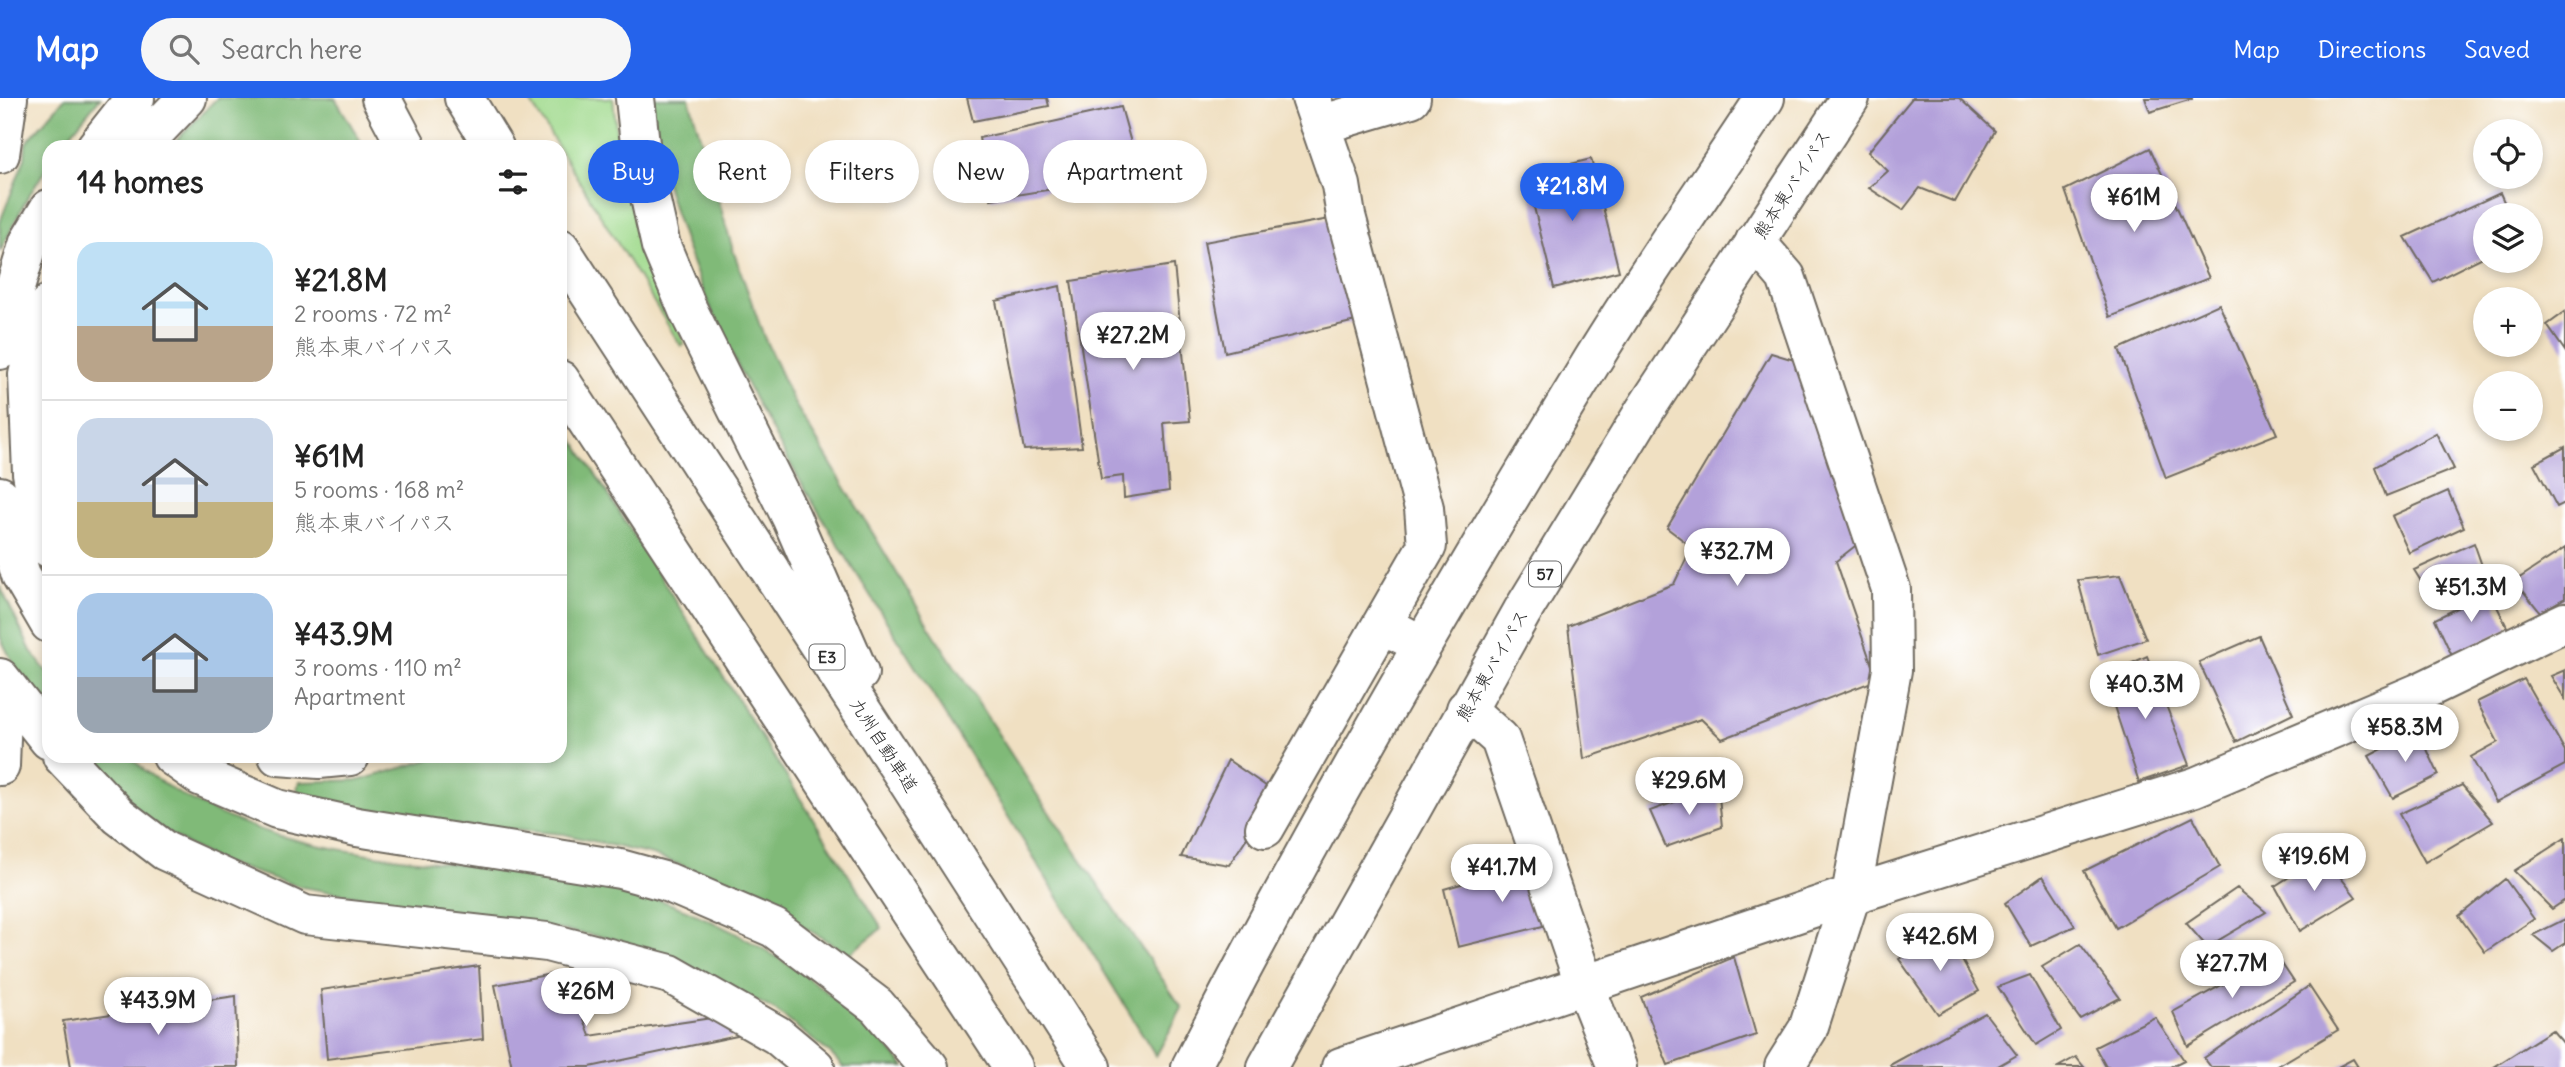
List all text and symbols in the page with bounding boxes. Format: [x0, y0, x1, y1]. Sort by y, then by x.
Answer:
search box [141, 18, 631, 81]
text: Map [35, 28, 99, 70]
icon: search [165, 30, 203, 68]
text: Search here [221, 33, 362, 66]
text: Map [2233, 34, 2280, 64]
text: Directions [2318, 34, 2426, 64]
text: Saved [2464, 34, 2530, 64]
map controls [2473, 119, 2543, 441]
button: locate [2473, 119, 2543, 189]
street label: 熊本東バイパス [1748, 125, 1836, 243]
chip: Buy [588, 140, 679, 203]
chip: Rent [693, 140, 791, 203]
chip: Filters [805, 140, 919, 203]
chip: New [933, 140, 1029, 203]
chip: Apartment [1043, 140, 1207, 203]
text: 14 homes [77, 163, 204, 201]
icon: filters [494, 163, 532, 201]
pin: ¥21.8M [1515, 164, 1629, 223]
text: ¥21.8M [1536, 171, 1608, 200]
pin: ¥61M [2093, 174, 2175, 234]
text: ¥61M [2107, 182, 2161, 211]
button: layers [2473, 203, 2543, 273]
text: ¥21.8M [294, 261, 388, 299]
icon: home [133, 270, 217, 354]
button: + [2473, 287, 2543, 357]
text: 2 rooms · 72 m² [294, 299, 452, 328]
pin: ¥27.2M [1076, 313, 1190, 372]
text: ¥27.2M [1096, 320, 1170, 349]
text: 熊本東バイパス [294, 332, 455, 361]
button: − [2473, 371, 2543, 441]
text: ¥61M [294, 437, 365, 475]
icon: home [133, 446, 217, 530]
text: 5 rooms · 168 m² [294, 475, 464, 504]
text: 熊本東バイパス [294, 508, 455, 537]
pin: ¥32.7M [1680, 528, 1794, 588]
text: ¥32.7M [1700, 536, 1774, 565]
road number: 57 [1529, 561, 1561, 587]
pin: ¥51.3M [2414, 564, 2528, 624]
text: ¥51.3M [2435, 572, 2507, 601]
street label: 熊本東バイパス [1451, 605, 1533, 725]
text: ¥43.9M [294, 615, 394, 653]
icon: home [133, 621, 217, 705]
road number: E3 [810, 644, 844, 670]
text: 3 rooms · 110 m² [294, 653, 462, 682]
pin: ¥40.3M [2088, 662, 2202, 721]
text: ¥40.3M [2106, 669, 2184, 698]
text: Apartment [294, 682, 406, 711]
street label: 九州自動車道 [845, 693, 923, 797]
pin: ¥58.3M [2348, 704, 2462, 764]
text: ¥58.3M [2367, 712, 2443, 741]
pin: ¥29.6M [1632, 758, 1746, 817]
text: ¥29.6M [1651, 765, 1727, 794]
pin: ¥19.6M [2257, 834, 2371, 893]
text: ¥19.6M [2278, 841, 2350, 870]
pin: ¥41.7M [1445, 844, 1559, 904]
text: ¥41.7M [1467, 852, 1537, 881]
pin: ¥42.6M [1883, 914, 1997, 973]
text: ¥42.6M [1902, 921, 1978, 950]
pin: ¥27.7M [2175, 940, 2289, 1000]
text: ¥27.7M [2196, 948, 2268, 977]
pin: ¥26M [545, 968, 627, 1028]
text: ¥26M [557, 976, 615, 1005]
pin: ¥43.9M [101, 978, 215, 1037]
text: ¥43.9M [120, 985, 196, 1014]

